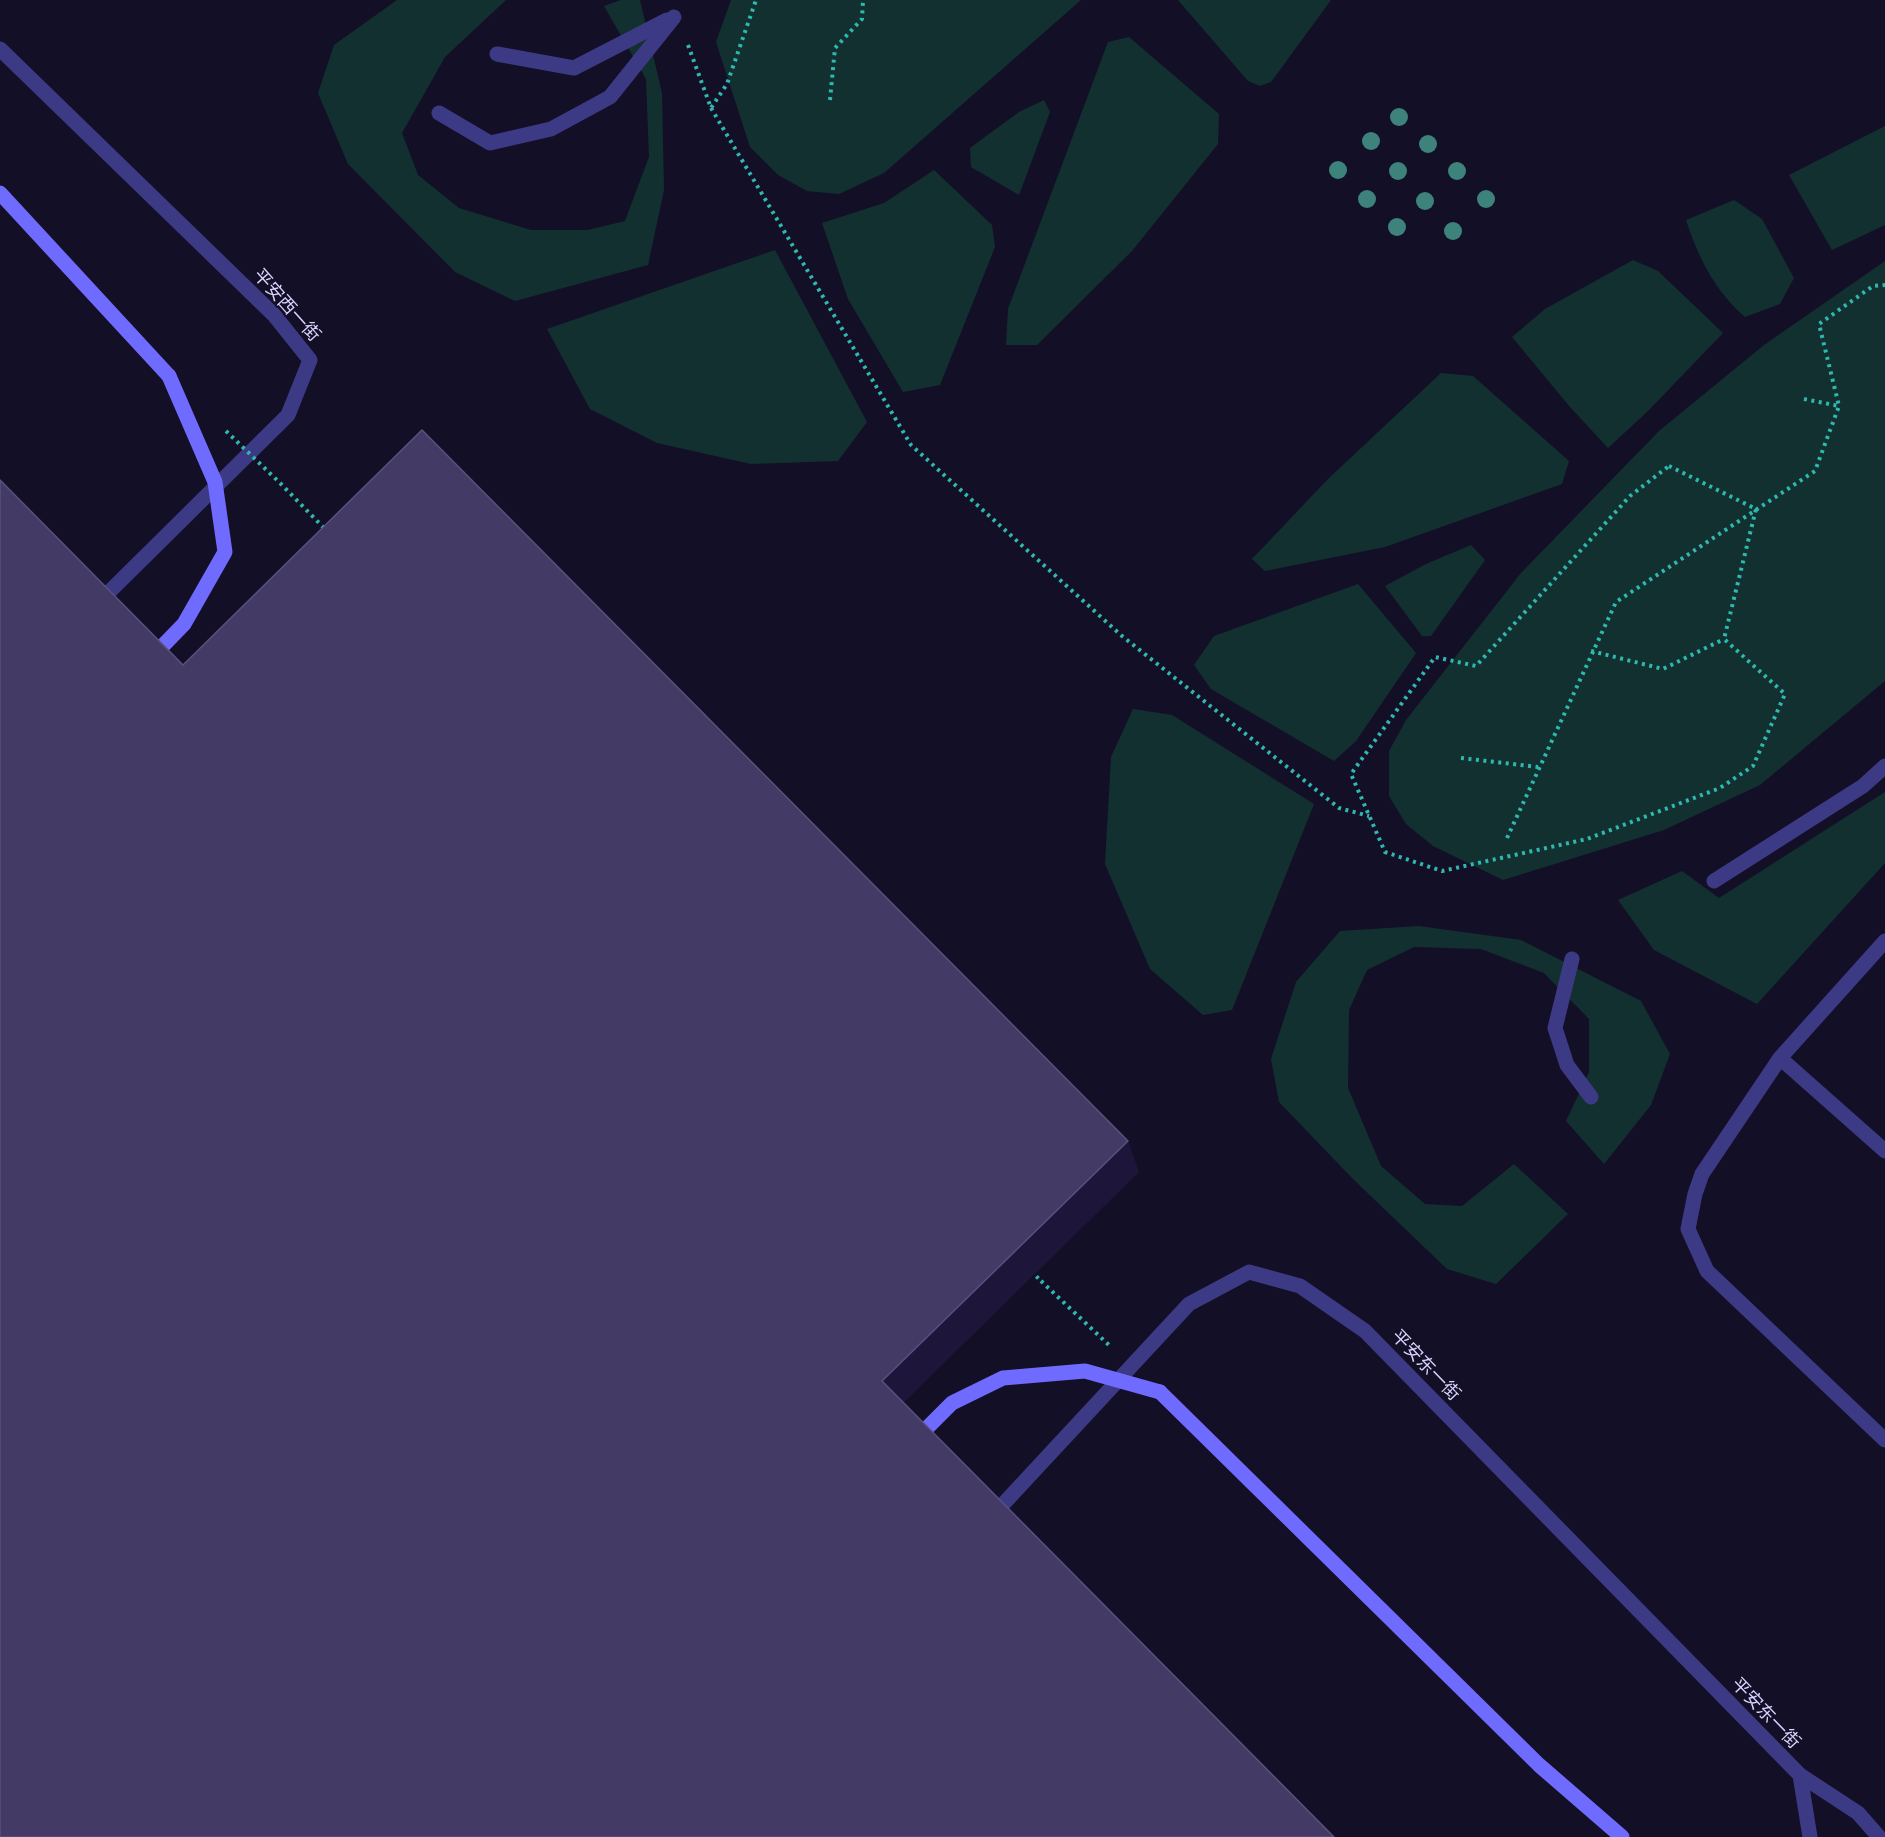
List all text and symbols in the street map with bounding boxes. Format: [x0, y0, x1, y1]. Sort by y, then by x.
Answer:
street label: 平安西一街 [249, 264, 325, 346]
street label: 平安东一街 [1387, 1325, 1465, 1405]
street label: 平安东一街 [1727, 1673, 1805, 1753]

